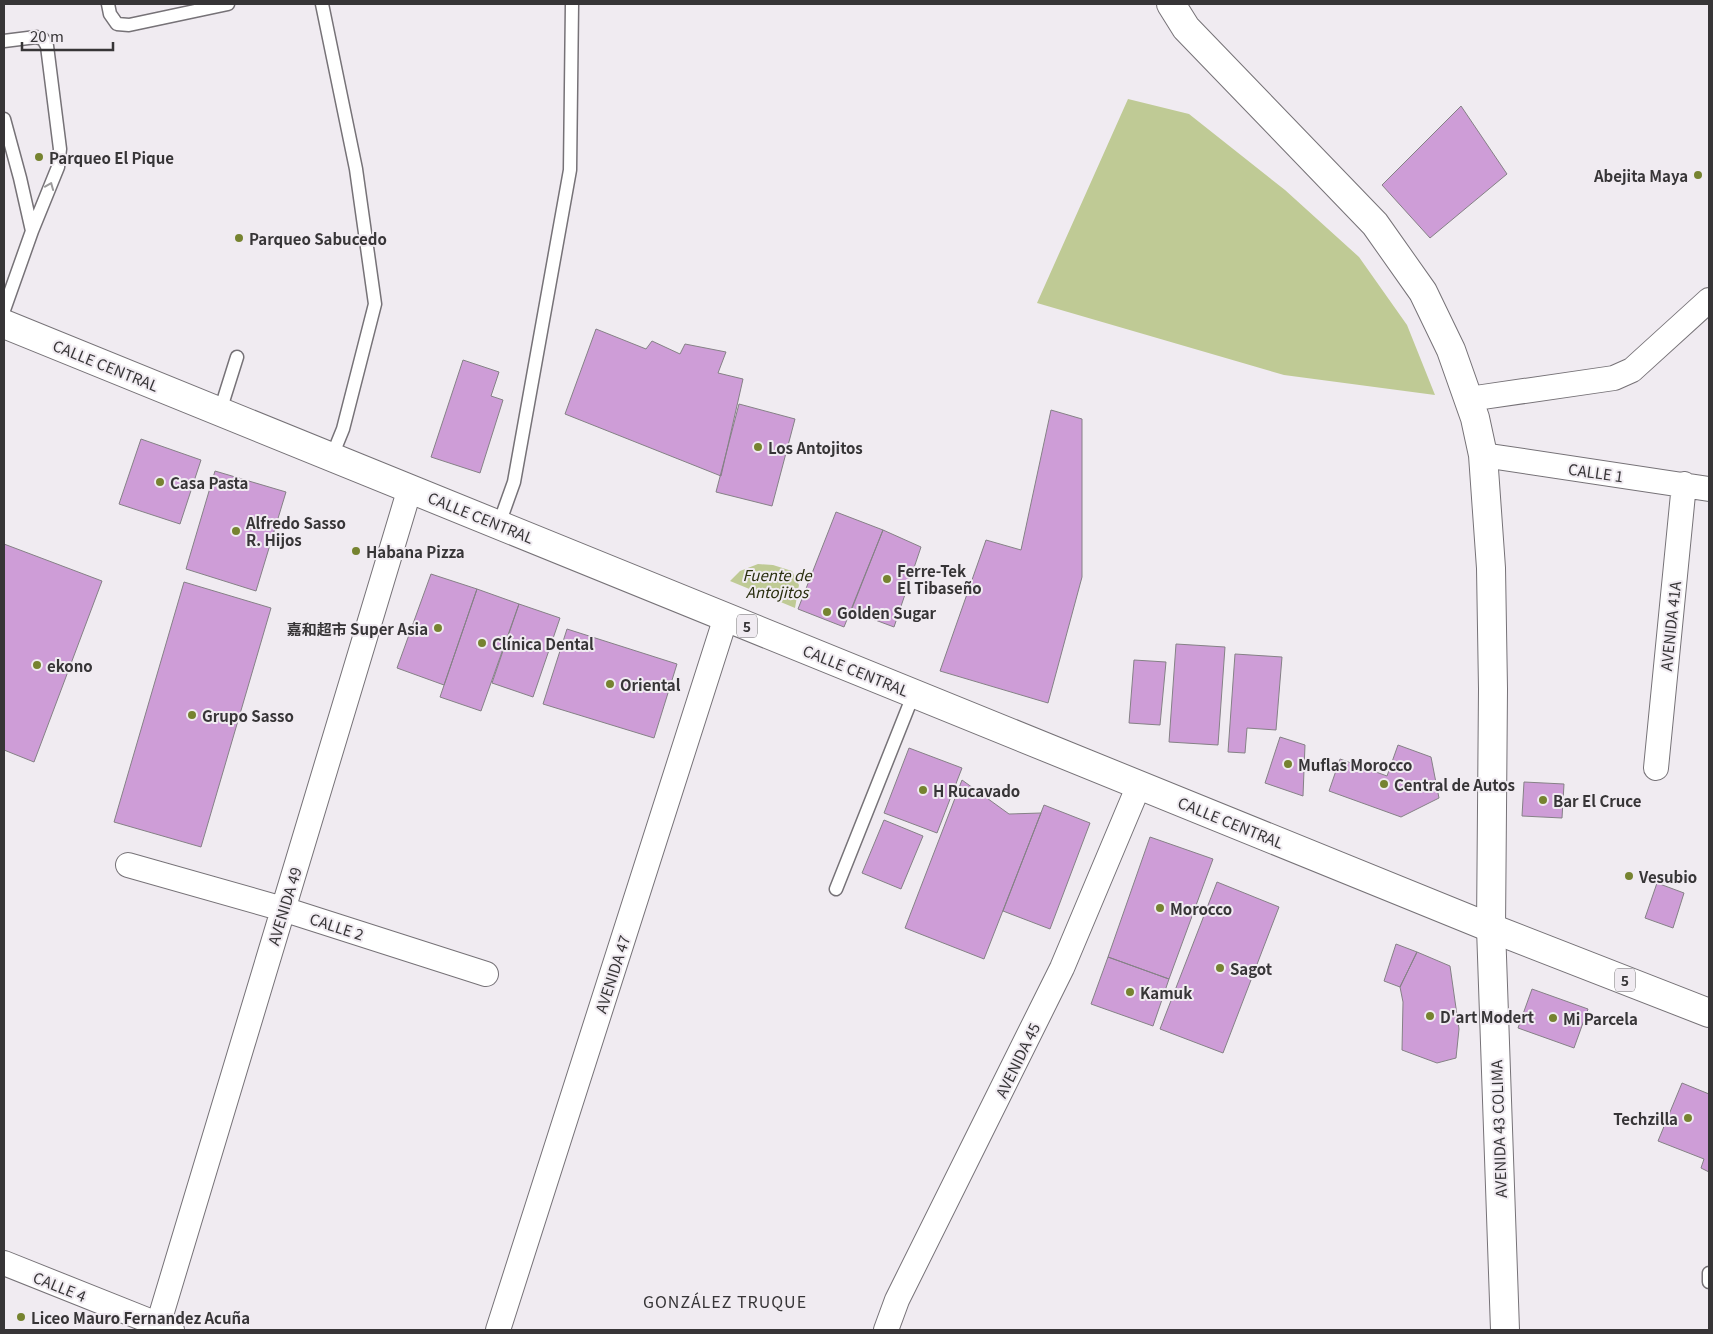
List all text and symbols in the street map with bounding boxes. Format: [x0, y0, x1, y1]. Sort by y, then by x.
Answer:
scale bar [22, 20, 114, 52]
text: 20 m [30, 25, 64, 46]
place label: Parqueo El Pique [49, 147, 174, 168]
marker: Parqueo El Pique [33, 151, 45, 163]
place label: Abejita Maya [1593, 165, 1688, 186]
marker: Abejita Maya [1692, 169, 1704, 181]
one-way arrow [44, 182, 54, 191]
place label: Parqueo Sabucedo [249, 228, 387, 249]
marker: Parqueo Sabucedo [233, 232, 245, 244]
street label: CALLE CENTRAL [50, 334, 162, 396]
place label: Los Antojitos [768, 437, 863, 458]
marker: Los Antojitos [752, 441, 764, 453]
street label: CALLE 1 [1567, 458, 1625, 486]
place label: Casa Pasta [170, 472, 248, 493]
marker: Casa Pasta [154, 476, 166, 488]
street label: CALLE CENTRAL [425, 486, 537, 548]
place label: Alfredo Sasso R. Hijos [245, 512, 346, 550]
marker: Alfredo Sasso R. Hijos [230, 525, 242, 537]
place label: Habana Pizza [366, 541, 465, 562]
marker: Habana Pizza [350, 545, 362, 557]
place label: Ferre-Tek El Tibaseño [897, 560, 982, 598]
park label: Fuente de Antojitos [742, 564, 813, 602]
marker: Ferre-Tek El Tibaseño [881, 573, 893, 585]
street label: AVENIDA 41A [1655, 579, 1685, 672]
place label: Golden Sugar [837, 602, 937, 623]
marker: Golden Sugar [821, 606, 833, 618]
road number: 5 [737, 614, 757, 638]
place label: 嘉和超市 Super Asia [287, 618, 428, 639]
marker: 嘉和超市 Super Asia [432, 622, 444, 634]
place label: Clínica Dental [492, 633, 594, 654]
marker: Clínica Dental [476, 637, 488, 649]
street label: CALLE CENTRAL [800, 639, 912, 701]
place label: ekono [47, 655, 93, 676]
marker: ekono [31, 659, 43, 671]
place label: Oriental [620, 674, 681, 695]
marker: Oriental [604, 678, 616, 690]
place label: Grupo Sasso [202, 705, 294, 726]
marker: Grupo Sasso [186, 709, 198, 721]
place label: Muflas Morocco [1298, 754, 1412, 775]
marker: Muflas Morocco [1282, 758, 1294, 770]
place label: Central de Autos [1394, 774, 1515, 795]
marker: Central de Autos [1378, 778, 1390, 790]
place label: H Rucavado [933, 780, 1020, 801]
marker: H Rucavado [917, 784, 929, 796]
place label: Bar El Cruce [1553, 790, 1642, 811]
street label: CALLE CENTRAL [1175, 791, 1287, 853]
marker: Bar El Cruce [1537, 794, 1549, 806]
street label: AVENIDA 49 [262, 864, 306, 948]
place label: Vesubio [1638, 866, 1697, 887]
marker: Vesubio [1623, 870, 1635, 882]
place label: Morocco [1170, 898, 1232, 919]
marker: Morocco [1154, 902, 1166, 914]
street label: CALLE 2 [307, 907, 367, 945]
street label: AVENIDA 47 [590, 932, 634, 1016]
place label: Sagot [1230, 958, 1273, 979]
marker: Sagot [1214, 962, 1226, 974]
road number: 5 [1615, 968, 1635, 992]
place label: Kamuk [1140, 982, 1192, 1003]
marker: Kamuk [1124, 986, 1136, 998]
place label: D'art Modert [1440, 1006, 1535, 1027]
place label: Mi Parcela [1563, 1008, 1638, 1029]
marker: D'art Modert [1424, 1010, 1436, 1022]
marker: Mi Parcela [1547, 1012, 1559, 1024]
street label: AVENIDA 45 [990, 1019, 1044, 1101]
street label: AVENIDA 43 COLIMA [1485, 1059, 1511, 1198]
place label: Techzilla [1613, 1108, 1678, 1129]
marker: Techzilla [1682, 1112, 1694, 1124]
street label: CALLE 4 [30, 1266, 90, 1306]
district label: GONZÁLEZ TRUQUE [643, 1289, 807, 1313]
place label: Liceo Mauro Fernandez Acuña [31, 1307, 250, 1328]
marker: Liceo Mauro Fernandez Acuña [15, 1311, 27, 1323]

